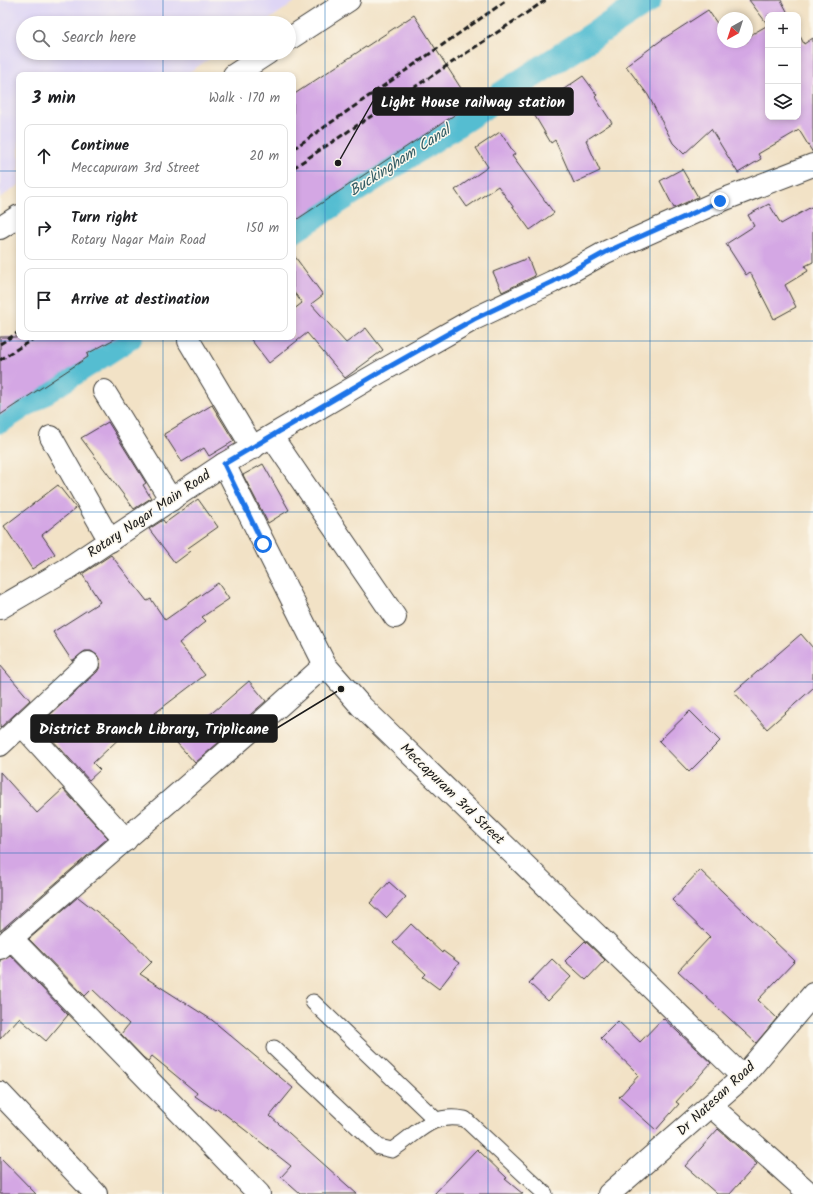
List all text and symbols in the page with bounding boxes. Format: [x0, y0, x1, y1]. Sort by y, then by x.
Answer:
north arrow [717, 12, 753, 48]
map controls [765, 12, 801, 120]
button: + [765, 12, 801, 48]
search box [16, 16, 296, 60]
text: Search here [62, 26, 136, 50]
icon: search [30, 27, 52, 49]
button: − [765, 48, 801, 84]
button: layers [765, 84, 801, 120]
text: 3 min [32, 85, 76, 112]
text: Walk · 170 m [209, 88, 280, 109]
callout: Light House railway station [373, 88, 573, 115]
text: Light House railway station [381, 91, 565, 115]
water label: Buckingham Canal [344, 117, 458, 203]
text: Continue [71, 134, 129, 158]
icon: ahead [33, 145, 55, 167]
text: 20 m [249, 146, 279, 167]
text: Meccapuram 3rd Street [71, 158, 200, 179]
route end [711, 192, 729, 210]
text: Turn right [71, 206, 138, 230]
icon: right [33, 217, 55, 239]
text: 150 m [246, 218, 279, 239]
text: Rotary Nagar Main Road [71, 230, 206, 251]
text: Arrive at destination [71, 288, 210, 312]
icon: arrive [33, 289, 55, 311]
street label: Rotary Nagar Main Road [83, 464, 216, 564]
route start [254, 535, 272, 553]
callout: District Branch Library, Triplicane [31, 715, 277, 742]
text: District Branch Library, Triplicane [39, 718, 270, 742]
street label: Meccapuram 3rd Street [395, 738, 510, 850]
street label: Dr Natesan Road [672, 1056, 761, 1141]

